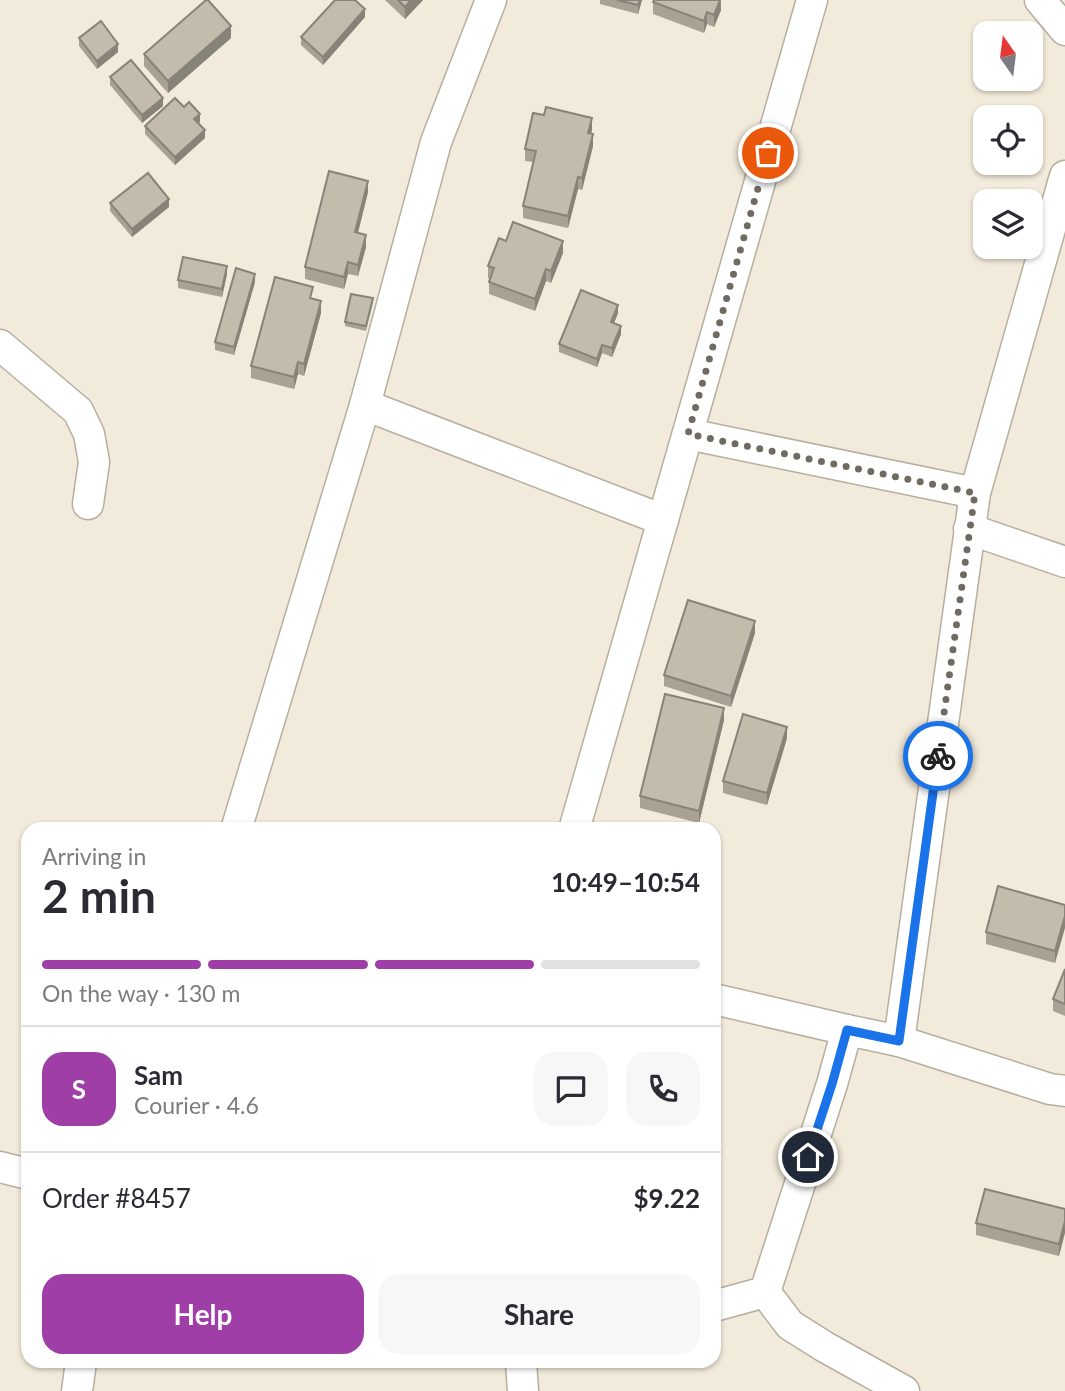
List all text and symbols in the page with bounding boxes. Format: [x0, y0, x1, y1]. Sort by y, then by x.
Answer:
north arrow [973, 21, 1043, 91]
map controls [973, 21, 1043, 259]
button: locate [973, 105, 1043, 175]
pin [738, 123, 798, 183]
icon: bag [749, 134, 787, 172]
button: layers [973, 189, 1043, 259]
courier [903, 721, 973, 791]
icon: bike [919, 737, 957, 775]
text: Arriving in [42, 842, 146, 870]
text: 10:49–10:54 [551, 866, 700, 898]
text: 2 min [42, 868, 156, 923]
text: On the way · 130 m [42, 979, 241, 1007]
button: chat [534, 1052, 608, 1126]
button: phone [626, 1052, 700, 1126]
text: Sam [134, 1059, 183, 1091]
text: S [72, 1073, 86, 1105]
text: Courier · 4.6 [134, 1091, 259, 1119]
pin [778, 1127, 838, 1187]
icon: home [789, 1138, 827, 1176]
text: Order #8457 [42, 1182, 191, 1214]
text: $9.22 [634, 1182, 700, 1214]
button: Help [42, 1274, 364, 1354]
button: Share [378, 1274, 700, 1354]

